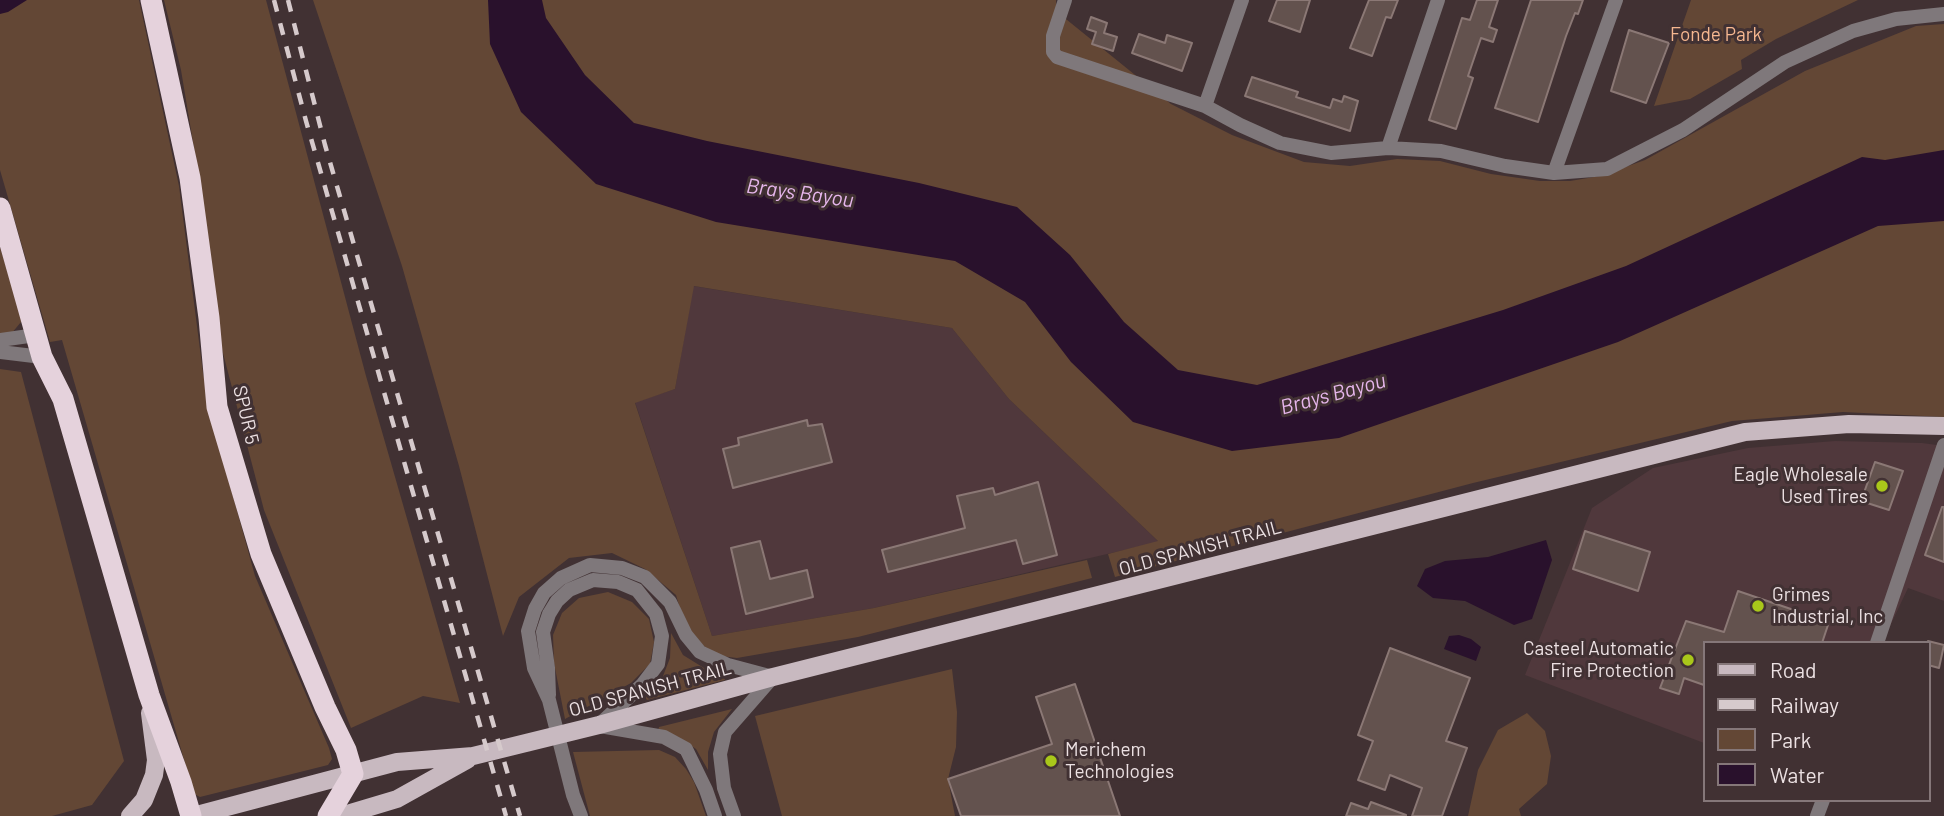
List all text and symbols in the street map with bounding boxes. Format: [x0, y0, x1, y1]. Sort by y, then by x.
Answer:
park label: Fonde Park [1670, 24, 1762, 46]
water label: Brays Bayou [745, 173, 855, 213]
water label: Brays Bayou [1277, 368, 1389, 420]
street label: SPUR 5 [228, 383, 264, 447]
place label: Eagle Wholesale Used Tires [1734, 464, 1868, 508]
marker: Eagle Wholesale Used Tires [1874, 478, 1890, 494]
street label: OLD SPANISH TRAIL [1116, 515, 1284, 581]
place label: Grimes Industrial, Inc [1772, 584, 1883, 628]
marker: Grimes Industrial, Inc [1750, 598, 1766, 614]
place label: Casteel Automatic Fire Protection [1523, 638, 1674, 682]
legend [1702, 641, 1930, 802]
marker: Casteel Automatic Fire Protection [1680, 652, 1696, 668]
street label: OLD SPANISH TRAIL [566, 656, 734, 722]
text: Road [1770, 657, 1816, 682]
text: Railway [1770, 692, 1839, 717]
text: Park [1770, 727, 1811, 752]
place label: Merichem Technologies [1065, 739, 1174, 783]
marker: Merichem Technologies [1043, 753, 1059, 769]
text: Water [1770, 762, 1824, 787]

